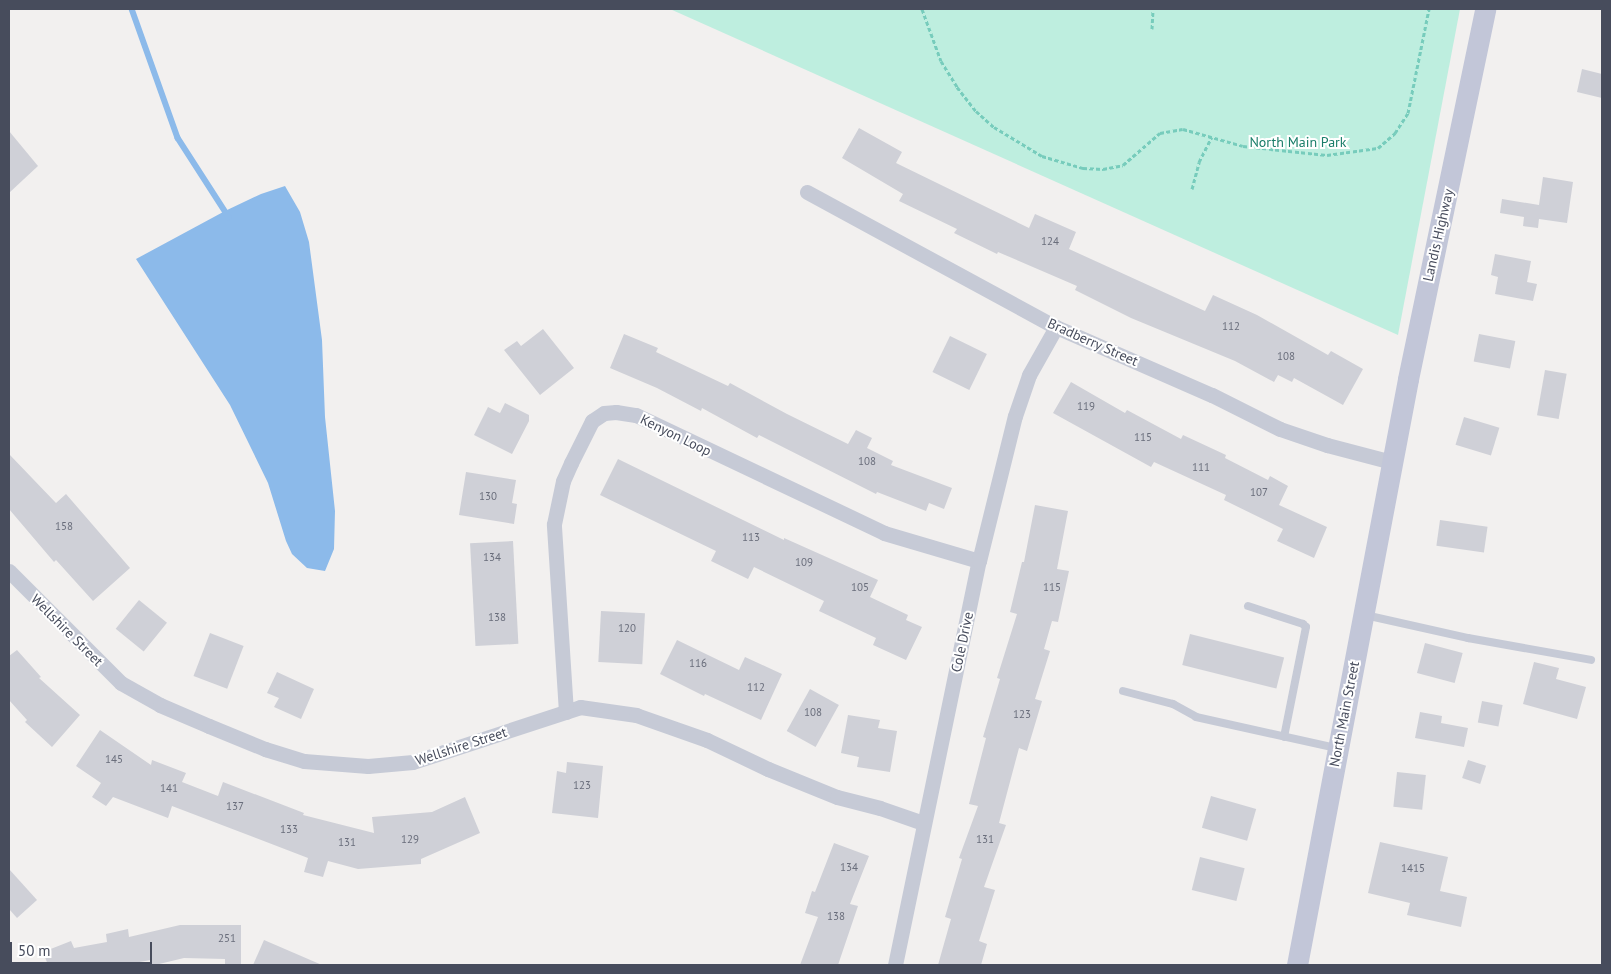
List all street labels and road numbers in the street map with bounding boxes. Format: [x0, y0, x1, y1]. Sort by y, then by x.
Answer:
street label: Landis Highway [1419, 187, 1457, 283]
street label: Bradberry Street [1045, 314, 1141, 370]
street label: Kenyon Loop [638, 411, 714, 459]
street label: Wellshire Street [27, 590, 107, 670]
street label: Cole Drive [947, 610, 977, 674]
street label: North Main Street [1326, 660, 1362, 768]
street label: Wellshire Street [413, 723, 509, 769]

